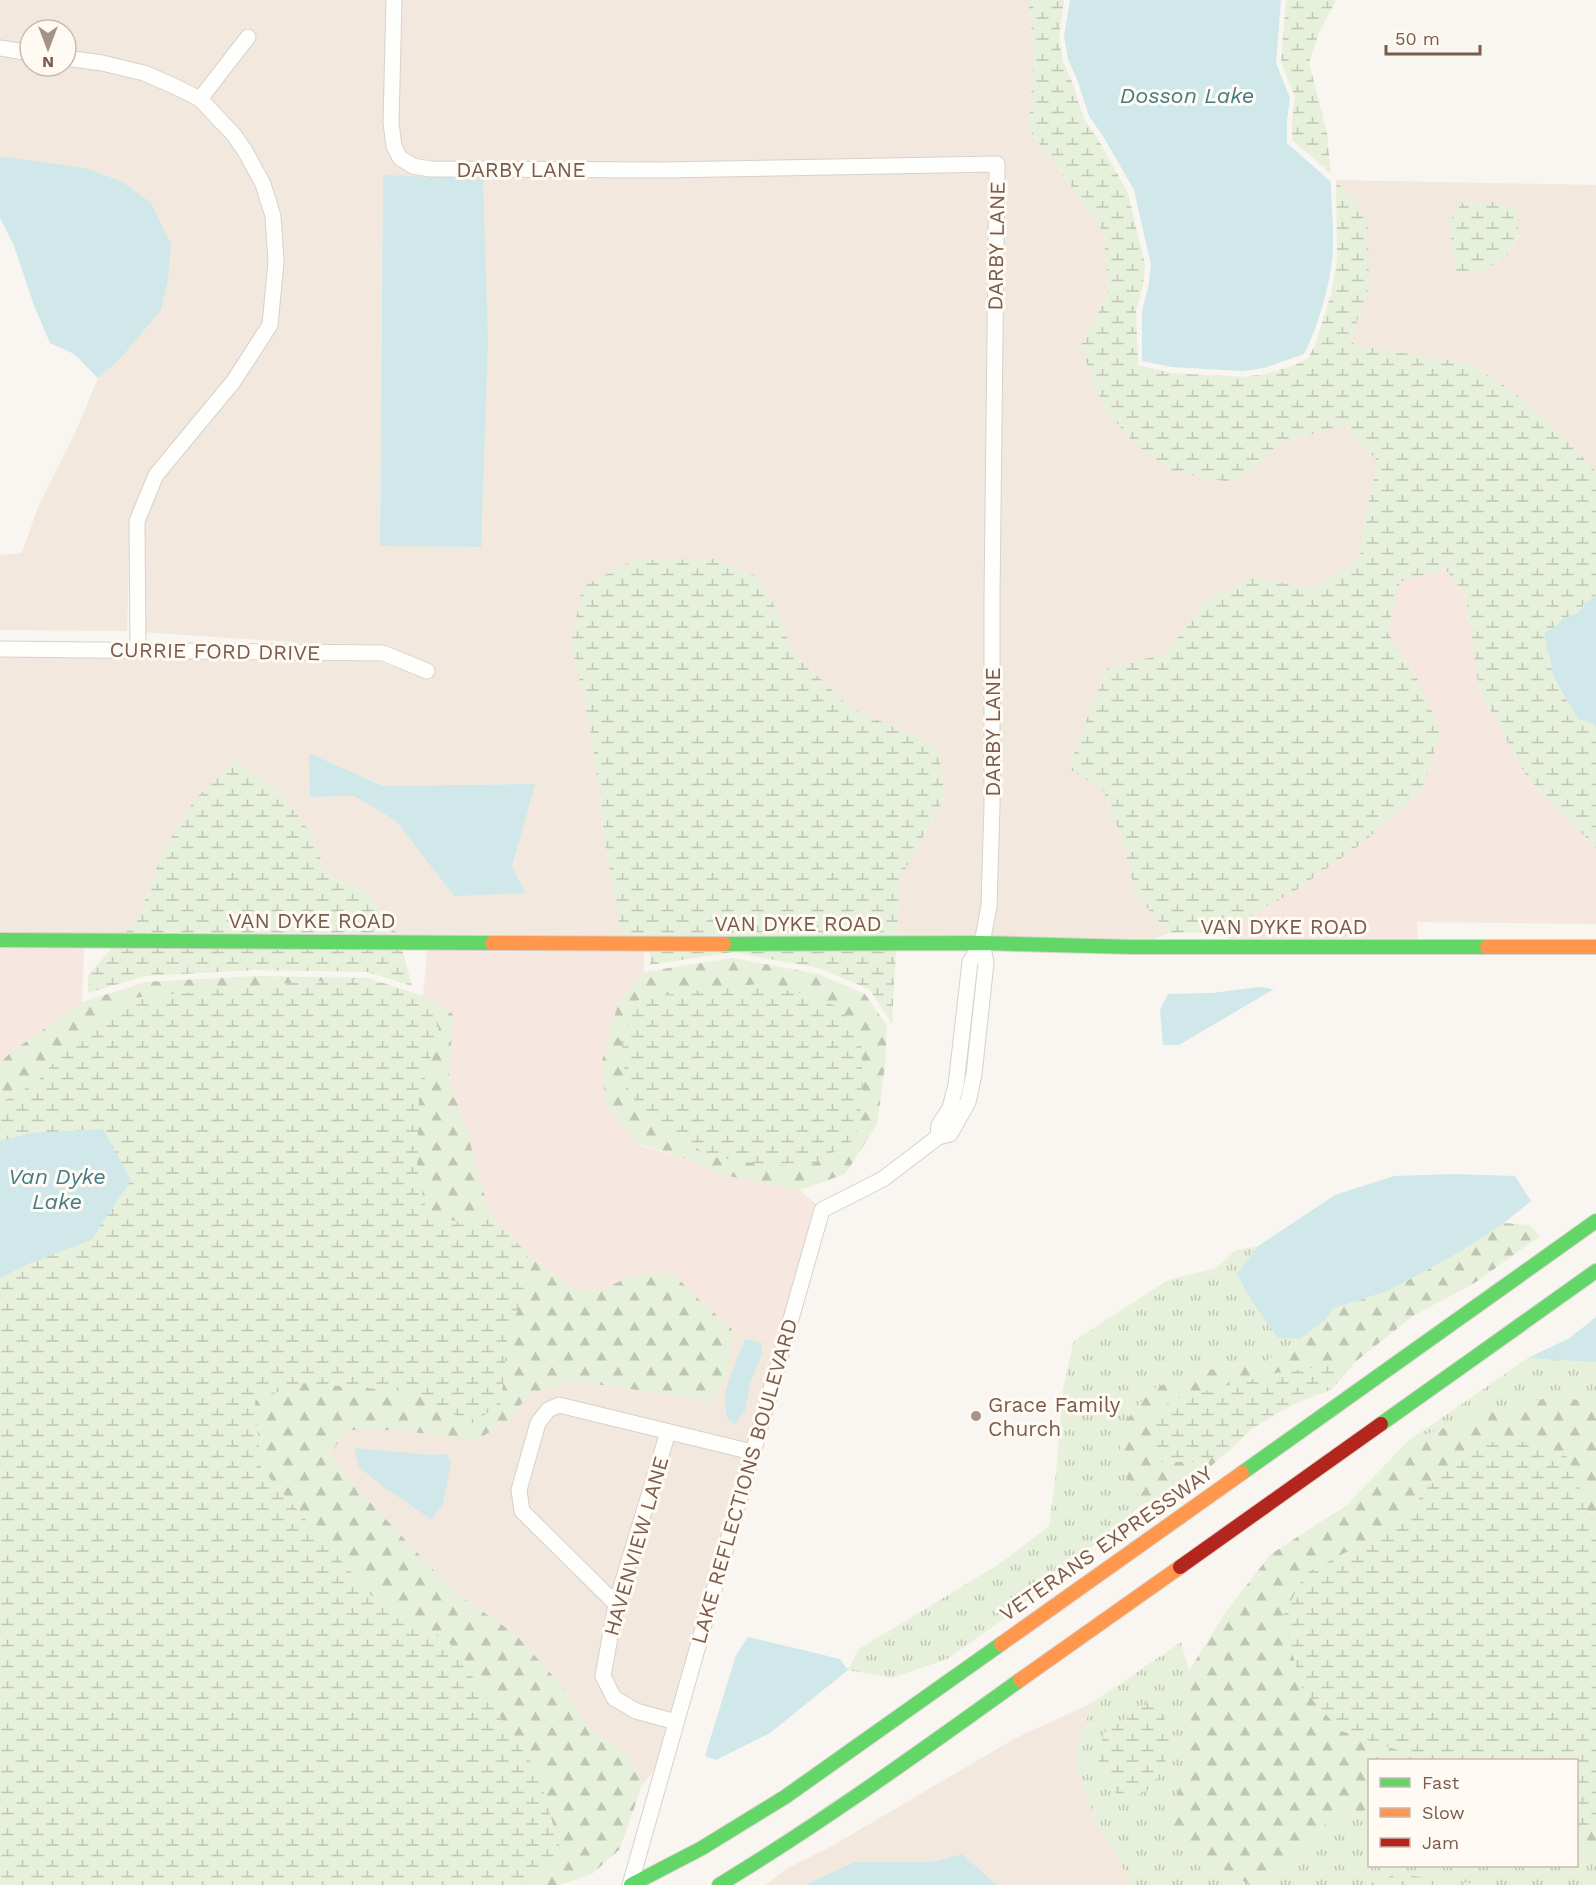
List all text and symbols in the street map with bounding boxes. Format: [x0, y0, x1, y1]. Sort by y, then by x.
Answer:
north arrow [18, 18, 78, 78]
scale bar [1386, 18, 1480, 56]
text: 50 m [1395, 28, 1440, 49]
text: N [42, 53, 54, 72]
water label: Dosson Lake [1120, 83, 1254, 108]
street label: DARBY LANE [456, 157, 586, 182]
street label: DARBY LANE [982, 181, 1010, 311]
street label: CURRIE FORD DRIVE [109, 637, 321, 665]
street label: DARBY LANE [980, 667, 1005, 797]
street label: VAN DYKE ROAD [228, 908, 396, 933]
street label: VAN DYKE ROAD [714, 911, 882, 936]
street label: VAN DYKE ROAD [1200, 914, 1368, 939]
water label: Van Dyke Lake [8, 1164, 106, 1214]
street label: LAKE REFLECTIONS BOULEVARD [686, 1315, 802, 1647]
place label: Grace Family Church [988, 1392, 1121, 1441]
marker: Grace Family Church [969, 1409, 983, 1423]
street label: HAVENVIEW LANE [598, 1453, 674, 1639]
street label: VETERANS EXPRESSWAY [995, 1460, 1217, 1626]
legend [1368, 1759, 1578, 1867]
text: Fast [1422, 1772, 1460, 1793]
text: Slow [1422, 1802, 1465, 1823]
text: Jam [1422, 1832, 1459, 1853]

